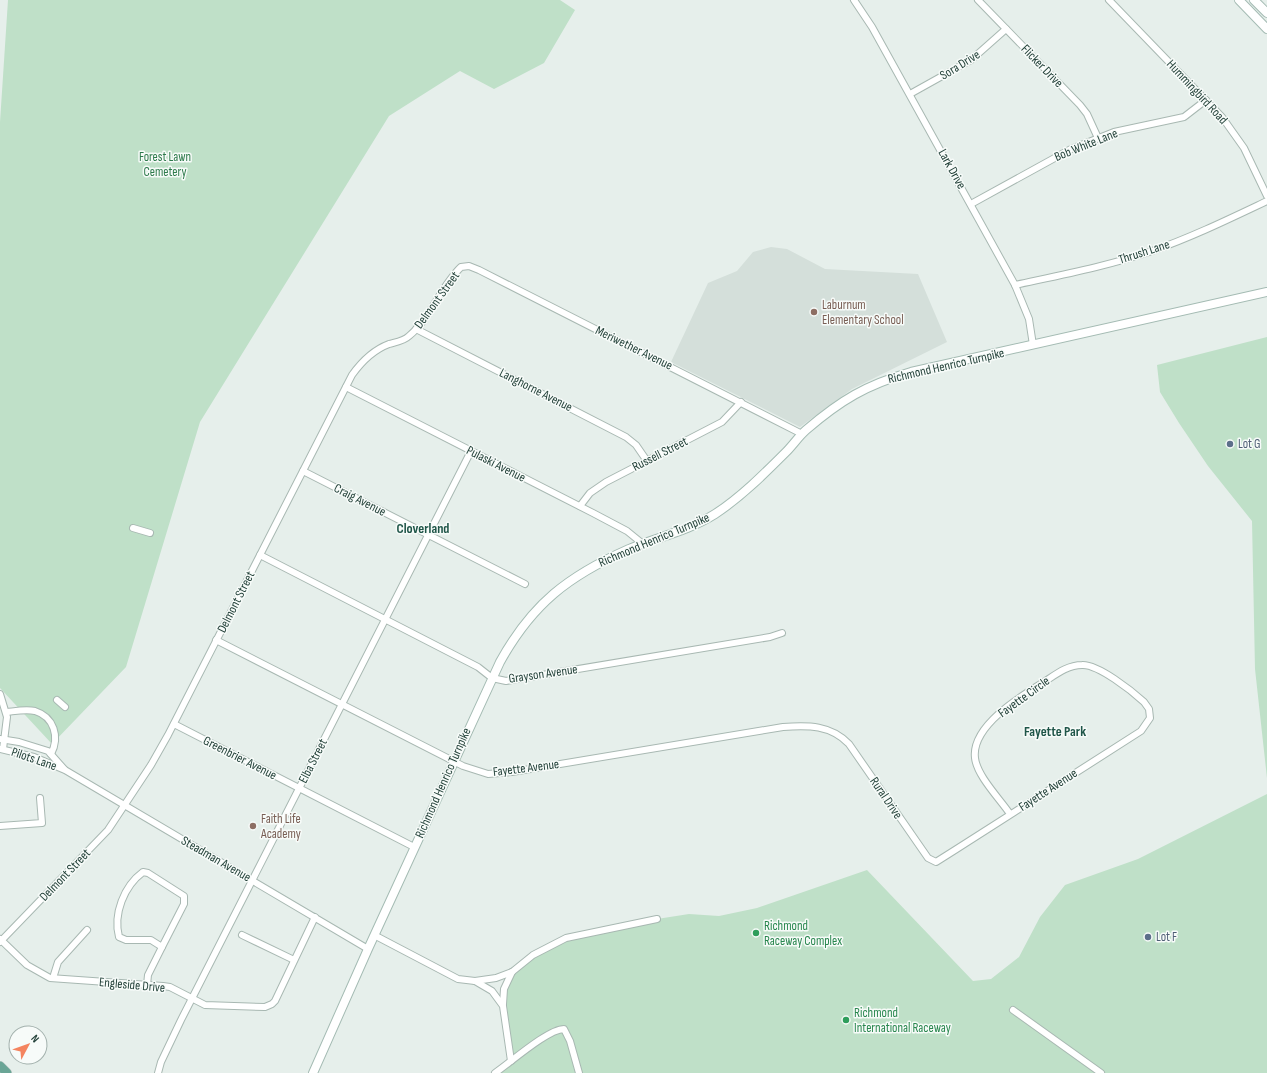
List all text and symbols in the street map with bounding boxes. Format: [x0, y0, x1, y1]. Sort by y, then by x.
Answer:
street label: Flicker Drive [1018, 41, 1066, 91]
street label: Sora Drive [937, 46, 983, 84]
street label: Hummingbird Road [1163, 56, 1231, 128]
street label: Bob White Lane [1052, 125, 1120, 165]
street label: Lark Drive [935, 146, 969, 192]
park label: Forest Lawn Cemetery [139, 149, 191, 180]
street label: Thrush Lane [1116, 236, 1172, 268]
street label: Delmont Street [411, 268, 463, 332]
place label: Laburnum Elementary School [822, 297, 904, 328]
marker: Laburnum Elementary School [809, 307, 819, 317]
street label: Meriwether Avenue [593, 322, 675, 374]
street label: Richmond Henrico Turnpike [886, 345, 1006, 387]
street label: Langhorne Avenue [497, 365, 575, 415]
street label: Russell Street [630, 433, 690, 475]
place label: Lot G [1238, 436, 1261, 452]
marker: Lot G [1225, 439, 1235, 449]
street label: Pulaski Avenue [464, 442, 528, 486]
street label: Craig Avenue [331, 480, 389, 520]
street label: Richmond Henrico Turnpike [596, 509, 712, 571]
district label: Cloverland [397, 520, 449, 537]
street label: Delmont Street [214, 569, 258, 635]
street label: Grayson Avenue [507, 661, 579, 687]
street label: Fayette Circle [995, 673, 1053, 721]
district label: Fayette Park [1024, 723, 1086, 740]
street label: Richmond Henrico Turnpike [411, 725, 475, 841]
street label: Greenbrier Avenue [201, 733, 279, 783]
street label: Elba Street [295, 736, 331, 786]
street label: Pilots Lane [9, 744, 59, 774]
street label: Fayette Avenue [492, 756, 560, 780]
street label: Fayette Avenue [1016, 765, 1080, 815]
street label: Rural Drive [866, 774, 906, 822]
place label: Faith Life Academy [260, 811, 301, 842]
marker: Faith Life Academy [248, 821, 258, 831]
street label: Steadman Avenue [178, 833, 254, 885]
street label: Delmont Street [36, 845, 94, 905]
place label: Richmond Raceway Complex [764, 918, 842, 949]
marker: Richmond Raceway Complex [751, 928, 761, 938]
place label: Lot F [1156, 929, 1177, 945]
marker: Lot F [1143, 932, 1153, 942]
street label: Engleside Drive [98, 974, 166, 996]
place label: Richmond International Raceway [854, 1005, 951, 1036]
marker: Richmond International Raceway [841, 1015, 851, 1025]
north arrow [8, 1025, 48, 1065]
text: N [28, 1032, 42, 1045]

